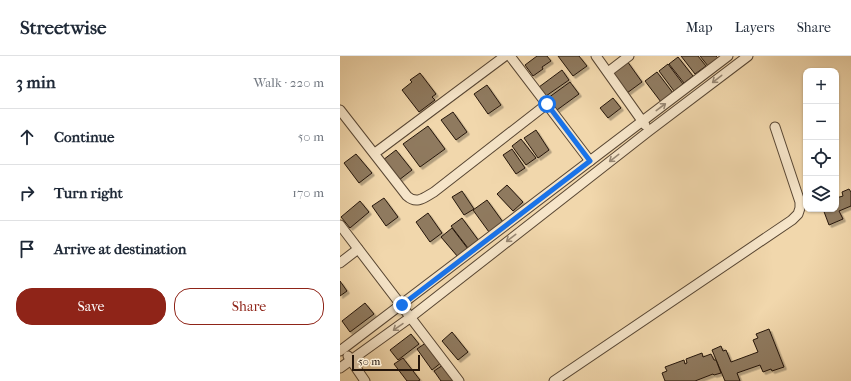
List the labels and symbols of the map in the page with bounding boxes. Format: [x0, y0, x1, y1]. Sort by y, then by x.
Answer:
one-way arrow [711, 75, 722, 84]
route start [538, 95, 556, 113]
one-way arrow [655, 102, 666, 111]
one-way arrow [608, 154, 619, 163]
one-way arrow [506, 234, 517, 243]
route end [393, 296, 411, 314]
one-way arrow [392, 323, 403, 331]
scale bar [352, 353, 420, 372]

